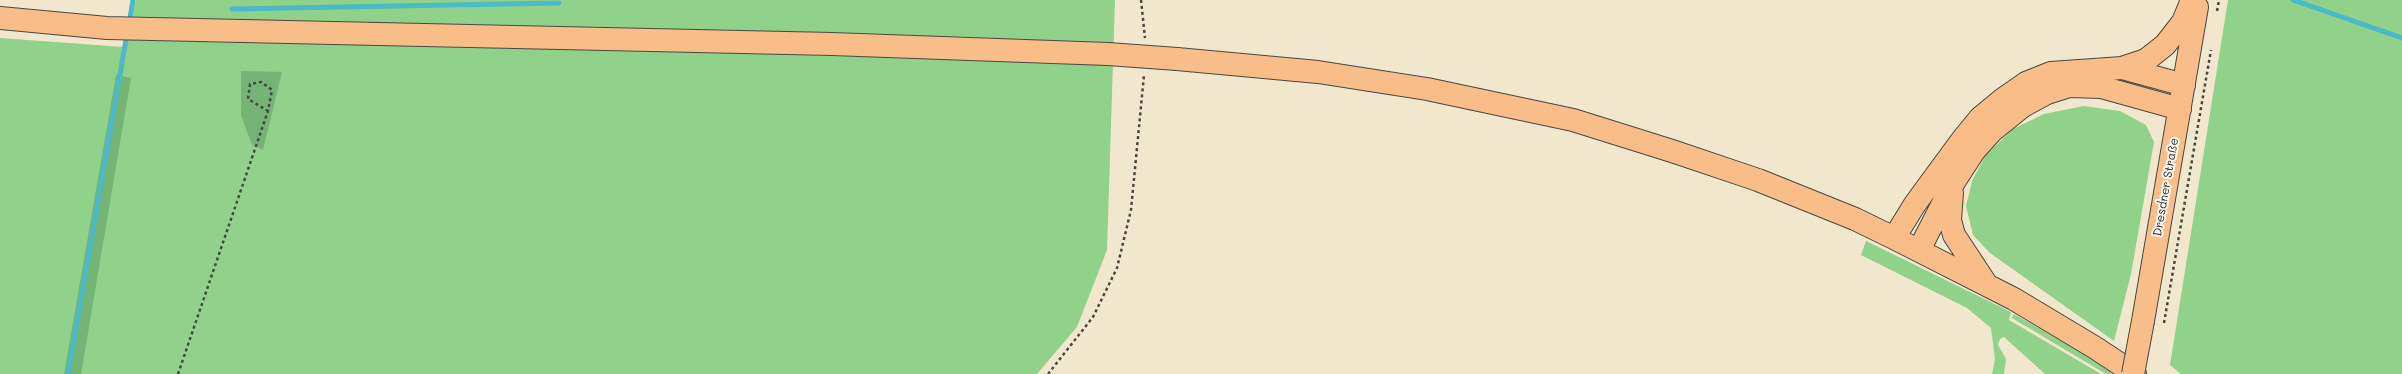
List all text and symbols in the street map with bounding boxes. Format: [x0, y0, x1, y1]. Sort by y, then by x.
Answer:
street label: Dresdner Straße [2150, 137, 2182, 237]

